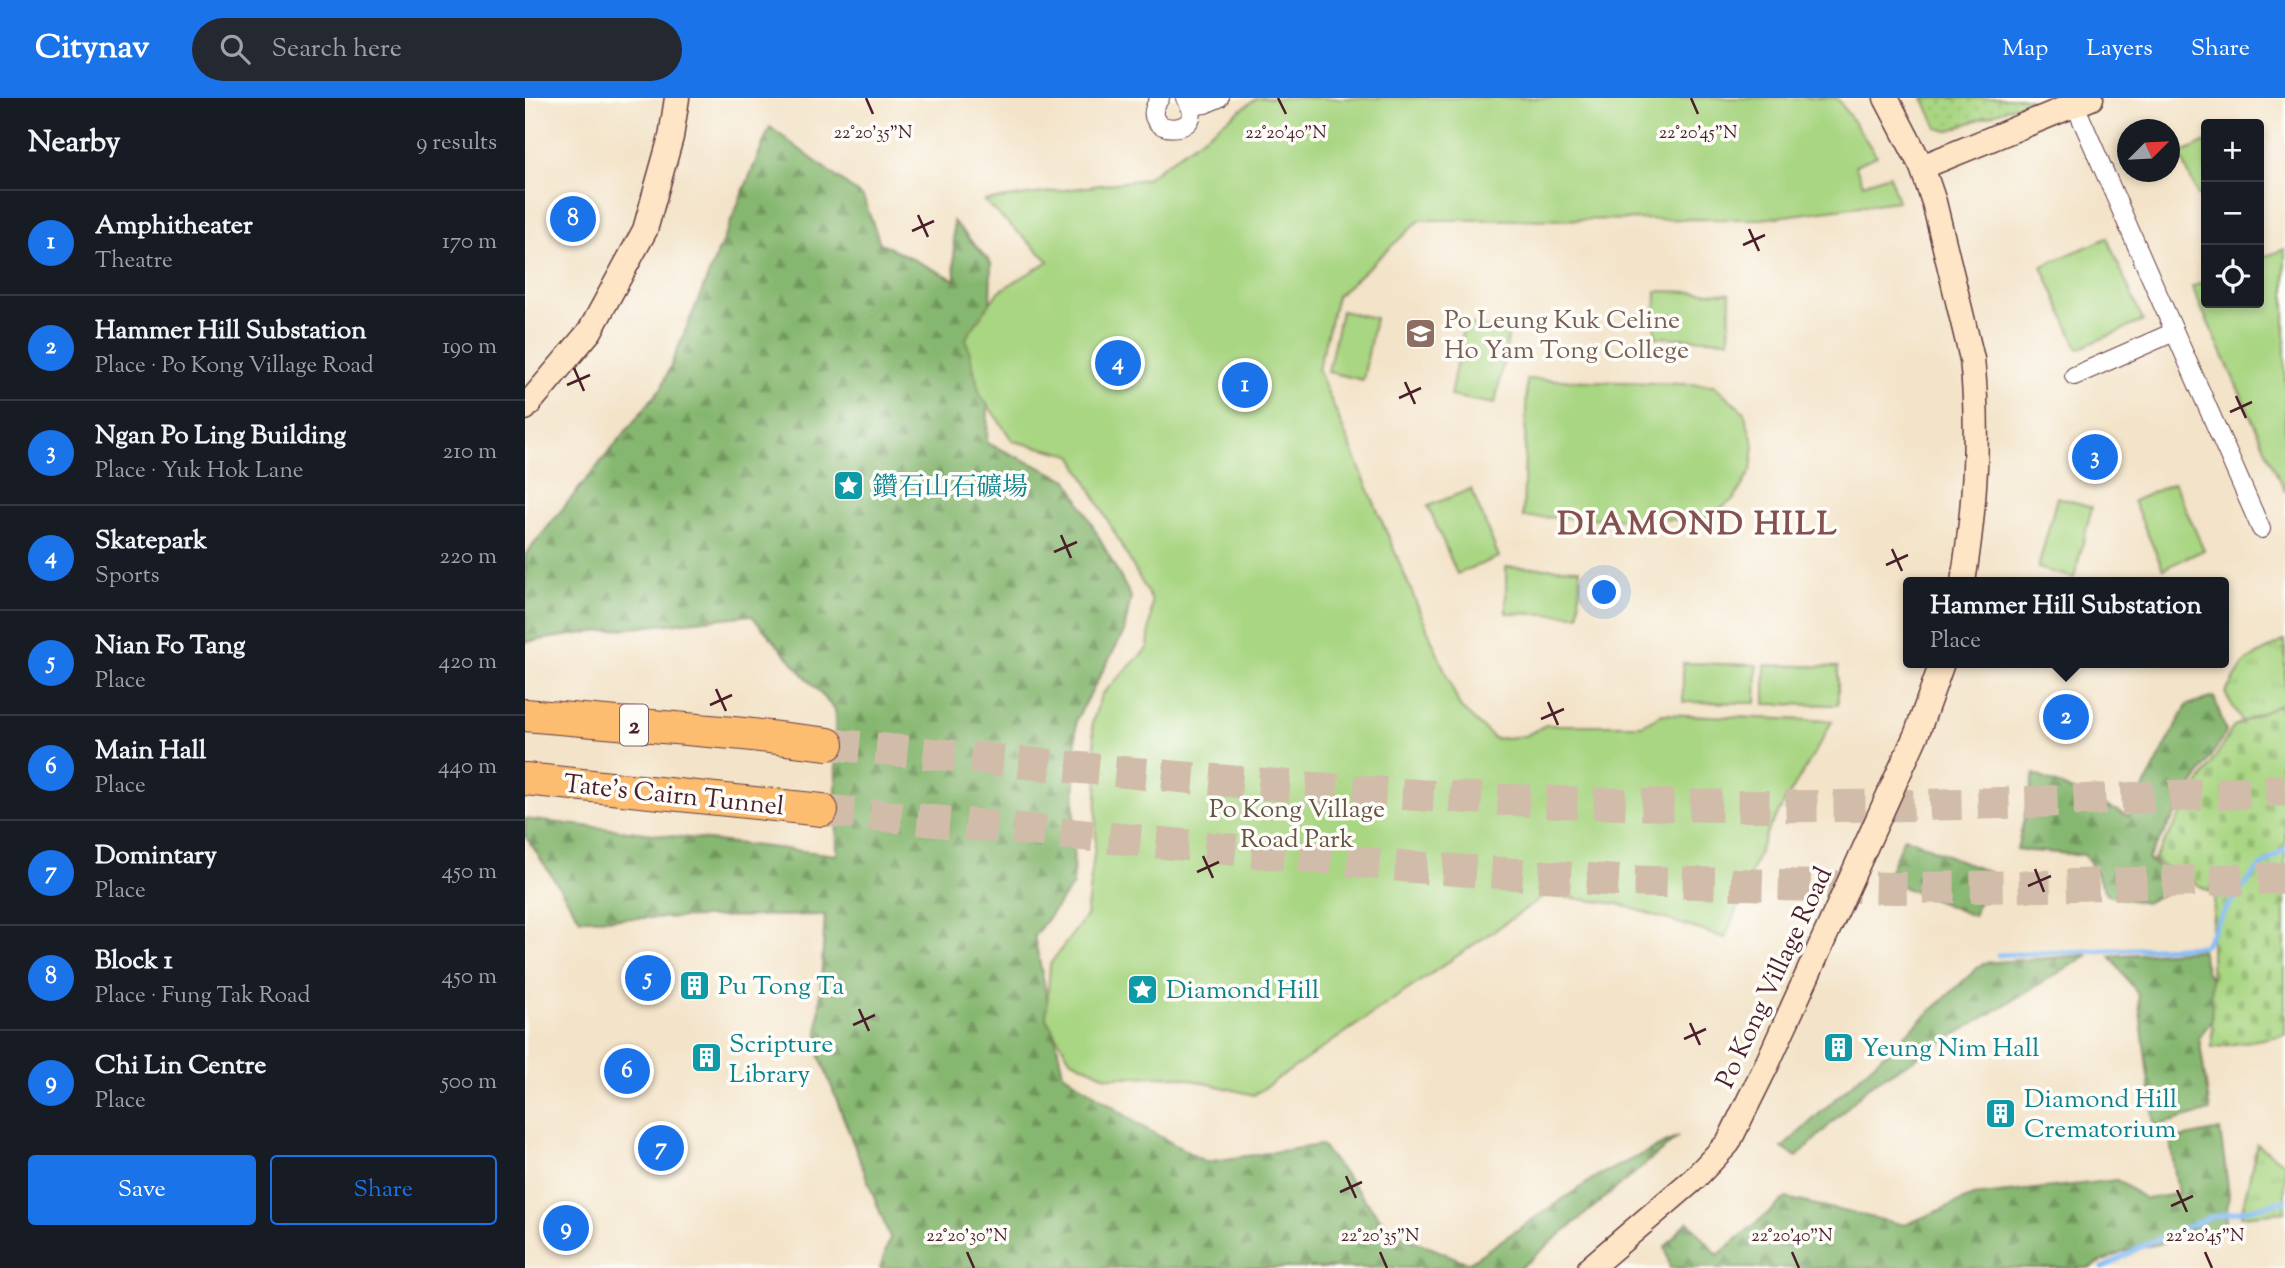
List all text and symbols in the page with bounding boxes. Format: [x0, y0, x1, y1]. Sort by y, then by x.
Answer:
search box [192, 18, 682, 81]
text: Citynav [35, 25, 150, 73]
icon: search [216, 30, 254, 68]
text: Search here [272, 31, 402, 68]
text: Map [2002, 32, 2048, 66]
text: Layers [2086, 32, 2153, 66]
text: Share [2191, 32, 2250, 66]
north arrow [2117, 119, 2180, 182]
map controls [2201, 119, 2264, 308]
button: + [2201, 119, 2264, 182]
text: 22°20'35"N [834, 121, 912, 147]
text: 22°20'40"N [1245, 121, 1327, 147]
text: 22°20'45"N [1659, 121, 1737, 147]
text: Nearby [28, 122, 120, 165]
text: 9 results [416, 127, 497, 160]
button: − [2201, 182, 2264, 245]
pin: 8 [550, 193, 596, 245]
text: Amphitheater [95, 208, 253, 245]
text: 1 [47, 226, 55, 259]
text: 170 m [442, 226, 497, 259]
text: Theatre [95, 245, 173, 278]
button: locate [2201, 245, 2264, 308]
place label: Po Leung Kuk Celine Ho Yam Tong College [1444, 303, 1689, 370]
text: Hammer Hill Substation [95, 313, 367, 350]
school or university icon: Po Leung Kuk Celine Ho Yam Tong College [1404, 317, 1438, 351]
text: 2 [46, 331, 56, 364]
text: 190 m [442, 331, 497, 364]
pin: 4 [1095, 337, 1141, 389]
text: Place · Po Kong Village Road [95, 350, 374, 383]
pin: 1 [1222, 359, 1268, 411]
text: Ngan Po Ling Building [95, 418, 346, 455]
pin: 3 [2072, 431, 2118, 483]
text: 3 [46, 436, 56, 469]
text: 210 m [443, 436, 497, 469]
text: Place · Yuk Hok Lane [95, 455, 304, 488]
place icon: 鑽石山石礦場 [832, 469, 866, 503]
place label: 鑽石山石礦場 [872, 470, 1028, 507]
district label: DIAMOND HILL [1557, 502, 1839, 550]
text: Skatepark [95, 523, 207, 560]
text: 4 [45, 541, 57, 574]
text: 220 m [439, 541, 497, 574]
text: Sports [95, 560, 160, 593]
your location [1587, 575, 1621, 609]
popup [1903, 577, 2229, 668]
text: Hammer Hill Substation [1930, 588, 2202, 625]
text: Place [1930, 625, 1981, 658]
text: Nian Fo Tang [95, 628, 245, 665]
text: 5 [47, 646, 55, 679]
text: 420 m [439, 646, 497, 679]
text: Place [95, 665, 146, 698]
pin: 2 [2043, 691, 2089, 743]
road number: 2 [620, 704, 648, 746]
text: Main Hall [95, 733, 206, 770]
text: 6 [45, 751, 57, 784]
text: 440 m [438, 751, 497, 784]
street label: Tate's Cairn Tunnel [562, 767, 786, 826]
text: Place [95, 770, 146, 803]
park label: Po Kong Village Road Park [1209, 792, 1385, 859]
text: Domintary [95, 838, 217, 875]
text: 7 [45, 856, 57, 889]
text: 450 m [441, 856, 497, 889]
street label: Po Kong Village Road [1708, 861, 1843, 1095]
text: Place [95, 875, 146, 908]
text: Block 1 [95, 943, 173, 980]
pin: 5 [625, 952, 671, 1004]
text: 8 [45, 961, 57, 994]
text: 450 m [441, 961, 497, 994]
building icon: Pu Tong Ta [678, 968, 712, 1002]
place label: Pu Tong Ta [718, 969, 844, 1006]
place icon: Diamond Hill [1126, 972, 1160, 1006]
place label: Diamond Hill [1166, 973, 1319, 1010]
text: Place · Fung Tak Road [95, 980, 310, 1013]
place label: Scripture Library [729, 1027, 833, 1094]
building icon: Yeung Nim Hall [1821, 1030, 1855, 1064]
place label: Yeung Nim Hall [1861, 1031, 2040, 1068]
building icon: Scripture Library [689, 1041, 723, 1075]
pin: 6 [604, 1045, 650, 1097]
text: Chi Lin Centre [95, 1048, 266, 1085]
text: 9 [45, 1066, 57, 1099]
text: 500 m [441, 1066, 497, 1099]
place label: Diamond Hill Crematorium [2024, 1082, 2177, 1149]
text: Place [95, 1085, 146, 1118]
building icon: Diamond Hill Crematorium [1984, 1096, 2018, 1130]
pin: 7 [638, 1122, 684, 1174]
button: Save [28, 1155, 256, 1225]
button: Share [270, 1155, 497, 1225]
pin: 9 [543, 1202, 589, 1254]
text: 22°20'30"N [926, 1224, 1008, 1250]
text: 22°20'35"N [1341, 1224, 1419, 1250]
text: 22°20'40"N [1751, 1224, 1833, 1250]
text: 22°20'45"N [2166, 1224, 2244, 1250]

